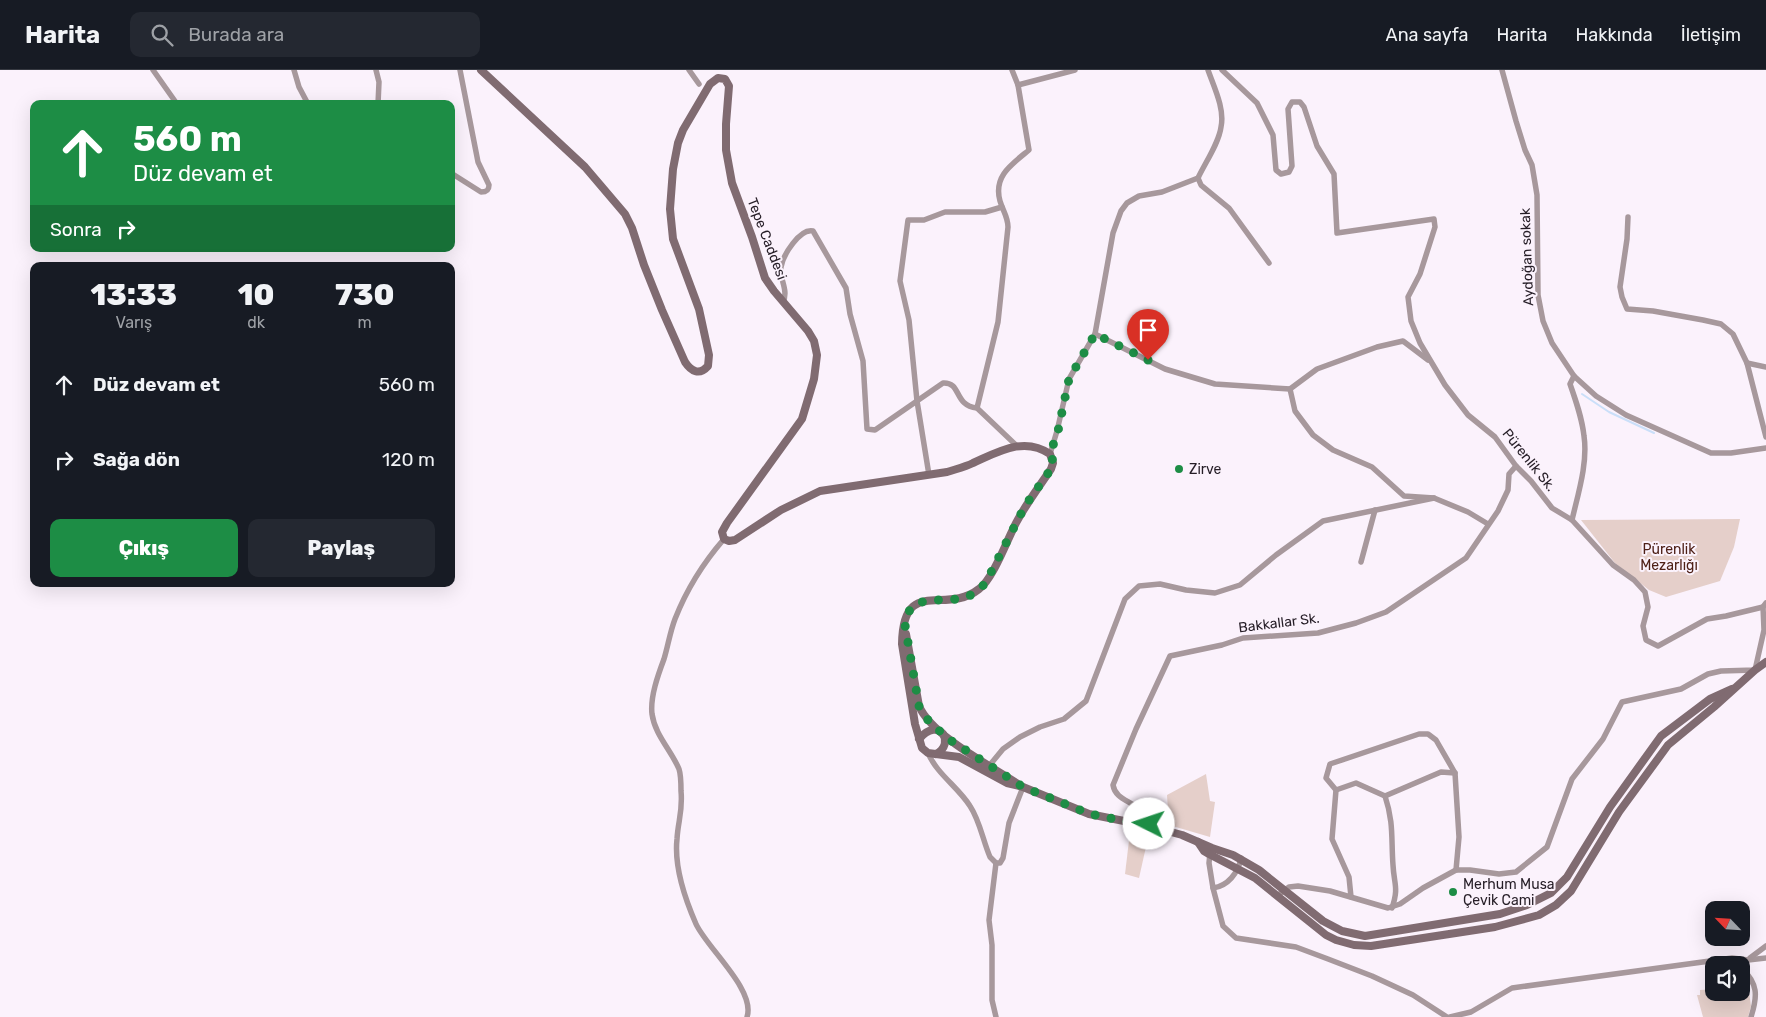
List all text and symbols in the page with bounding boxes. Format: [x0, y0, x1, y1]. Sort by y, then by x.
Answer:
search box [130, 12, 480, 57]
text: Harita [25, 21, 100, 49]
icon: search [148, 21, 176, 49]
text: Burada ara [188, 23, 284, 46]
text: Ana sayfa [1386, 24, 1469, 46]
text: Harita [1497, 24, 1547, 46]
text: Hakkında [1575, 24, 1653, 46]
text: İletişim [1681, 24, 1741, 46]
text: 560 m [133, 118, 242, 160]
icon: ahead [50, 120, 115, 185]
text: Düz devam et [133, 160, 273, 187]
street label: Tepe Caddesi [744, 196, 790, 282]
street label: Aydoğan sokak [1517, 207, 1537, 306]
icon: right [112, 215, 140, 243]
text: Sonra [50, 218, 102, 241]
text: 13:33 [91, 277, 177, 313]
text: 10 [238, 277, 274, 313]
text: 730 [335, 277, 394, 313]
pin [1127, 309, 1169, 360]
text: Varış [116, 313, 152, 332]
text: dk [247, 313, 265, 332]
text: m [358, 313, 372, 332]
icon: arrive [1134, 316, 1162, 344]
icon: ahead [50, 371, 78, 399]
text: Düz devam et [93, 373, 220, 396]
text: 560 m [379, 373, 435, 396]
street label: Pürenlik Sk. [1499, 425, 1559, 495]
icon: right [50, 446, 78, 474]
text: Sağa dön [93, 448, 180, 471]
text: 120 m [382, 448, 435, 471]
place label: Zirve [1189, 461, 1222, 478]
marker: Zirve [1173, 463, 1185, 475]
button: Çıkış [50, 519, 238, 577]
button: Paylaş [248, 519, 435, 577]
park label: Pürenlik Mezarlığı [1640, 541, 1698, 574]
street label: Bakkallar Sk. [1237, 610, 1321, 636]
position arrow [1122, 797, 1174, 849]
place label: Merhum Musa Çevik Cami [1463, 876, 1555, 909]
marker: Merhum Musa Çevik Cami [1447, 886, 1459, 898]
north arrow [1705, 901, 1750, 946]
map controls [1705, 901, 1750, 1001]
button: sound [1705, 956, 1750, 1001]

